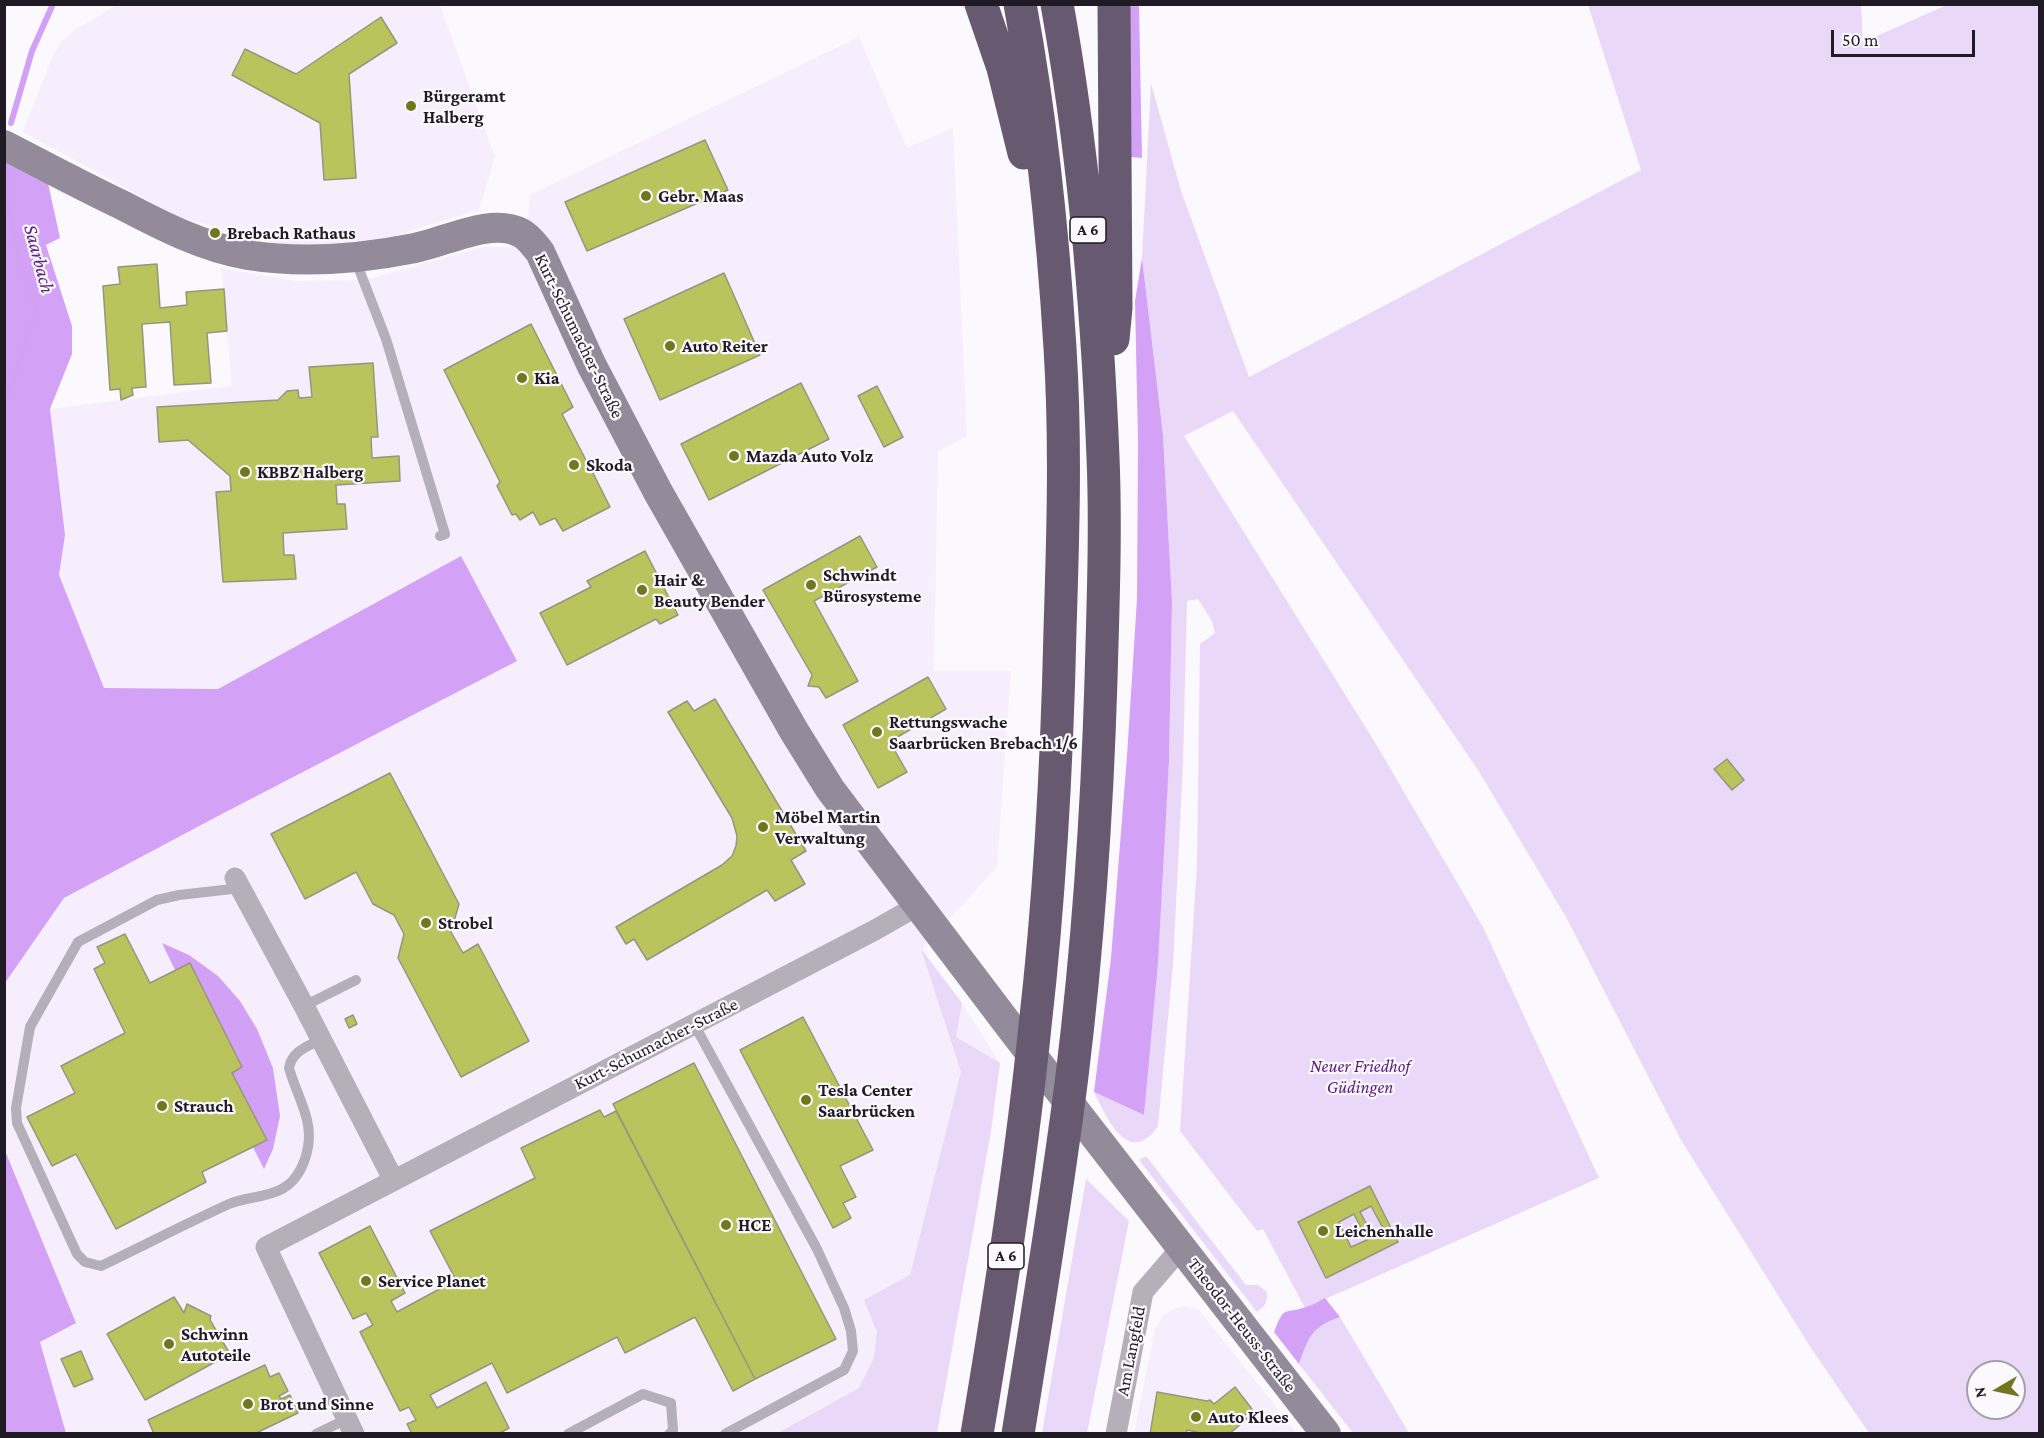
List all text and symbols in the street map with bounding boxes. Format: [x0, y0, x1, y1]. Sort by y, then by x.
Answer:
scale bar [1834, 18, 1978, 56]
text: 50 m [1842, 30, 1879, 50]
place label: Bürgeramt Halberg [423, 85, 505, 128]
marker: Bürgeramt Halberg [404, 99, 418, 113]
place label: Gebr. Maas [658, 185, 744, 207]
marker: Gebr. Maas [639, 189, 653, 203]
road number: A 6 [1070, 217, 1106, 243]
water label: Saarbach [18, 222, 60, 296]
place label: Brebach Rathaus [227, 222, 356, 244]
marker: Brebach Rathaus [208, 226, 222, 240]
street label: Kurt-Schumacher-Straße [530, 250, 628, 422]
place label: Auto Reiter [682, 335, 768, 357]
marker: Auto Reiter [663, 339, 677, 353]
place label: Kia [534, 367, 559, 389]
marker: Kia [515, 371, 529, 385]
place label: Mazda Auto Volz [746, 445, 873, 467]
marker: Mazda Auto Volz [727, 449, 741, 463]
place label: Skoda [586, 454, 633, 476]
marker: Skoda [567, 458, 581, 472]
place label: KBBZ Halberg [257, 461, 363, 483]
marker: KBBZ Halberg [238, 465, 252, 479]
place label: Schwindt Bürosysteme [823, 564, 921, 606]
place label: Hair & Beauty Bender [654, 569, 765, 612]
marker: Schwindt Bürosysteme [804, 578, 818, 592]
marker: Hair & Beauty Bender [635, 583, 649, 597]
place label: Rettungswache Saarbrücken Brebach 1/6 [889, 711, 1078, 754]
marker: Rettungswache Saarbrücken Brebach 1/6 [870, 725, 884, 739]
place label: Möbel Martin Verwaltung [775, 806, 881, 848]
marker: Möbel Martin Verwaltung [756, 820, 770, 834]
place label: Strobel [438, 912, 493, 934]
marker: Strobel [419, 916, 433, 930]
street label: Kurt-Schumacher-Straße [571, 993, 741, 1095]
park label: Neuer Friedhof Güdingen [1310, 1055, 1410, 1098]
place label: Tesla Center Saarbrücken [818, 1079, 915, 1122]
marker: Tesla Center Saarbrücken [799, 1093, 813, 1107]
place label: Strauch [174, 1095, 234, 1117]
marker: Strauch [155, 1099, 169, 1113]
place label: HCE [738, 1214, 772, 1236]
marker: HCE [719, 1218, 733, 1232]
place label: Leichenhalle [1335, 1220, 1433, 1242]
marker: Leichenhalle [1316, 1224, 1330, 1238]
road number: A 6 [988, 1243, 1024, 1269]
street label: Theodor-Heuss-Straße [1183, 1254, 1301, 1396]
place label: Service Planet [378, 1270, 486, 1292]
marker: Service Planet [359, 1274, 373, 1288]
street label: Am Langfeld [1112, 1304, 1150, 1398]
place label: Schwinn Autoteile [181, 1323, 251, 1366]
marker: Schwinn Autoteile [162, 1337, 176, 1351]
north arrow [1966, 1360, 2026, 1420]
text: N [1970, 1386, 1989, 1399]
place label: Brot und Sinne [260, 1393, 374, 1415]
marker: Brot und Sinne [241, 1397, 255, 1411]
place label: Auto Klees [1208, 1406, 1289, 1428]
marker: Auto Klees [1189, 1410, 1203, 1424]

